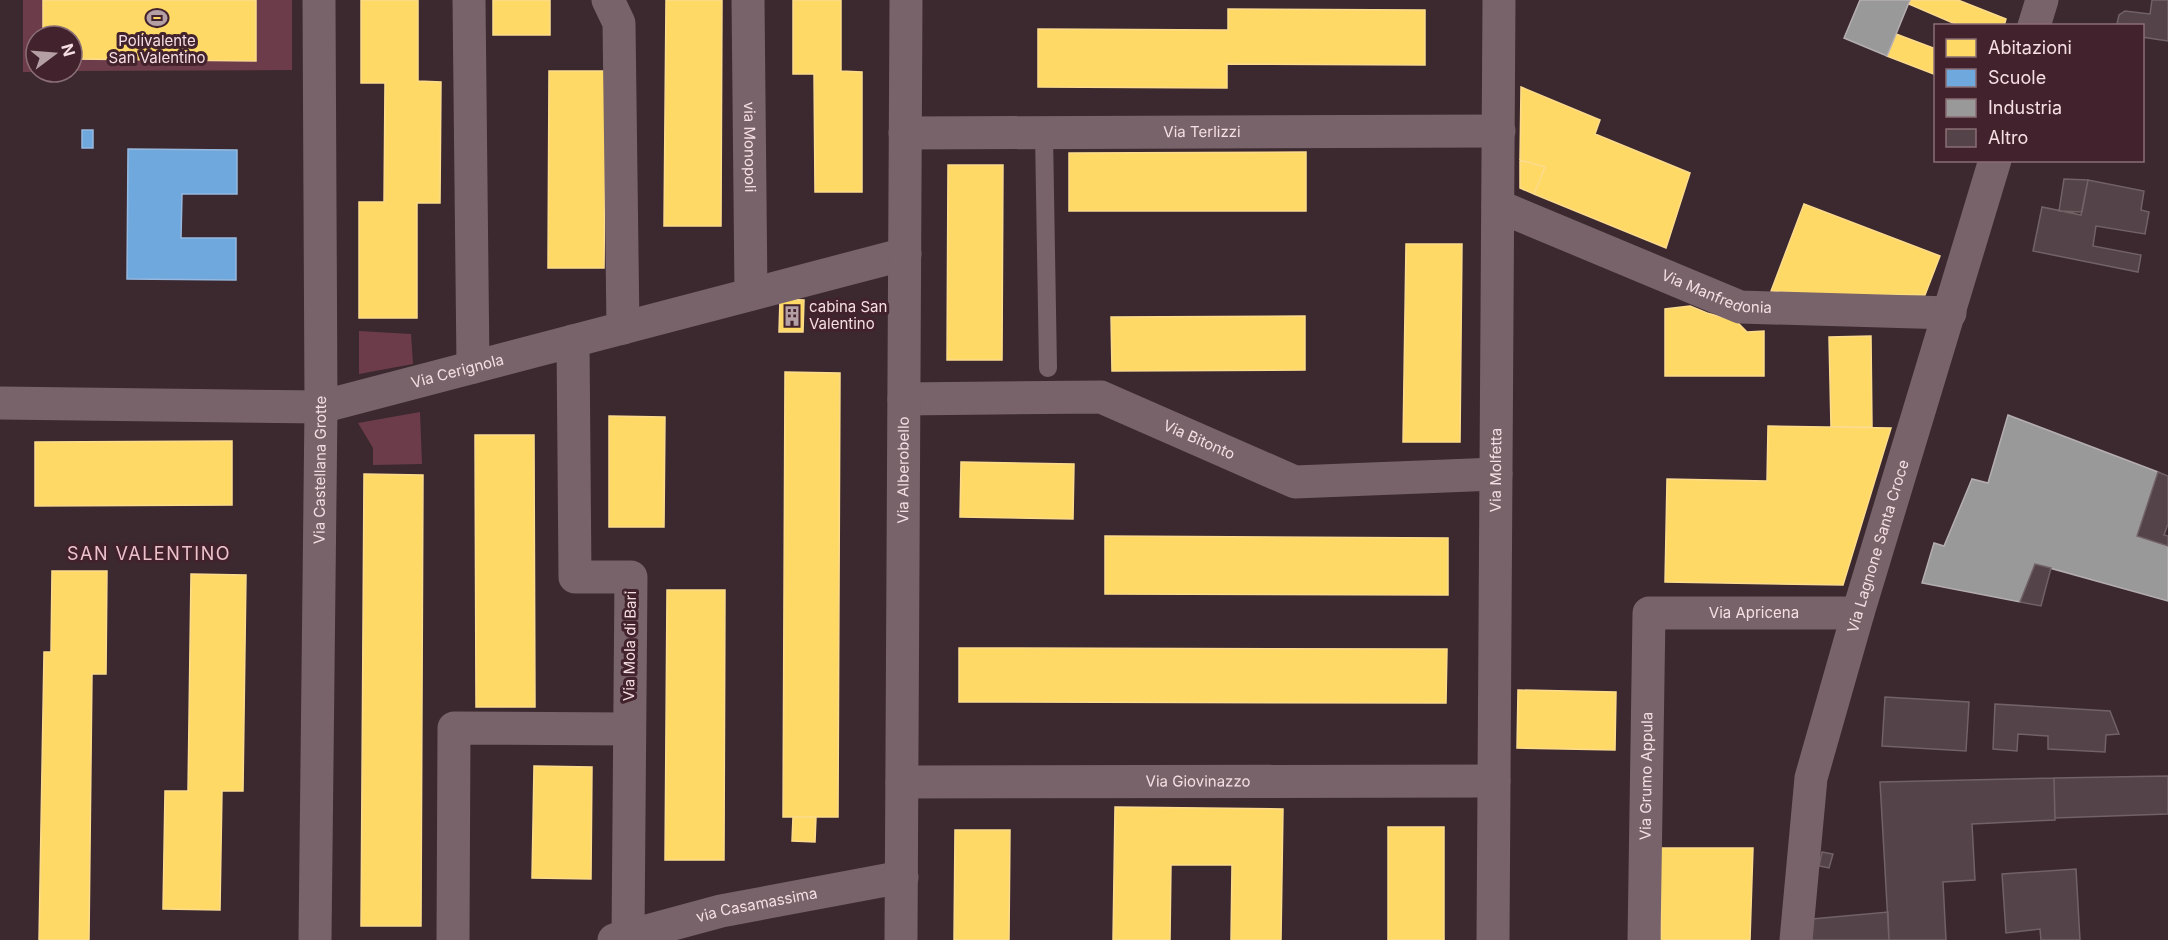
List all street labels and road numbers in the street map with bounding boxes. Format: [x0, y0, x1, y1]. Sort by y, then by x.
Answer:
street label: via Monopoli [740, 102, 760, 192]
street label: Via Terlizzi [1163, 122, 1241, 141]
street label: Via Manfredonia [1659, 265, 1772, 317]
street label: Via Cerignola [409, 350, 506, 392]
street label: Via Castellana Grotte [309, 396, 330, 544]
street label: Via Bitonto [1160, 415, 1238, 464]
street label: Via Alberobello [893, 416, 913, 524]
street label: Via Molfetta [1486, 428, 1505, 512]
street label: Via Lagnone Santa Croce [1843, 457, 1913, 635]
street label: Via Mola di Bari [619, 591, 640, 701]
street label: Via Apricena [1709, 603, 1799, 622]
street label: Via Grumo Appula [1636, 712, 1656, 840]
street label: Via Giovinazzo [1145, 771, 1250, 791]
street label: via Casamassima [694, 883, 819, 926]

